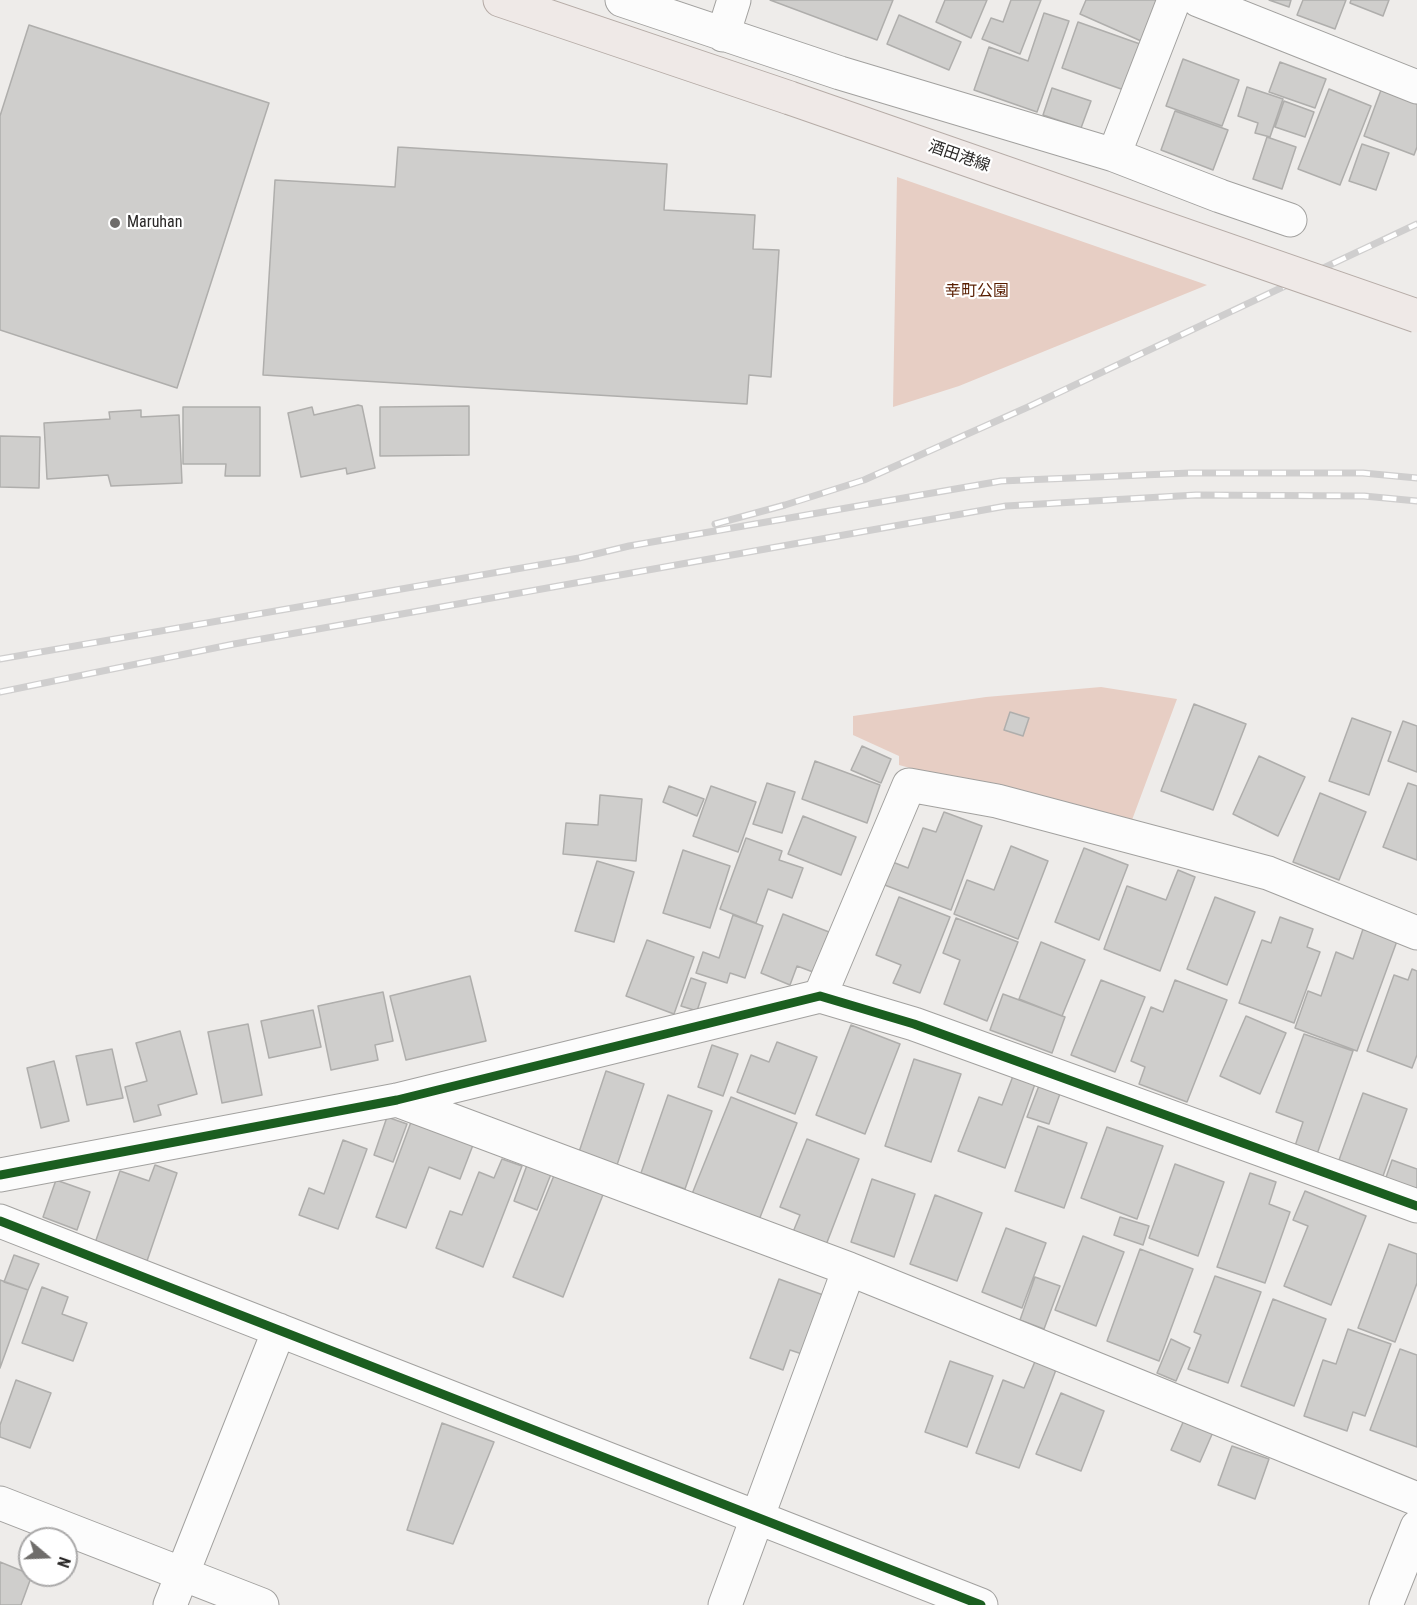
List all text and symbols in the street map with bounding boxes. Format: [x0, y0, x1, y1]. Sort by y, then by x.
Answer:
street label: 酒田港線 [926, 138, 992, 176]
place label: Maruhan [127, 213, 182, 233]
marker: Maruhan [108, 216, 122, 230]
park label: 幸町公園 [945, 282, 1009, 302]
north arrow [18, 1527, 78, 1587]
text: N [53, 1555, 74, 1570]

